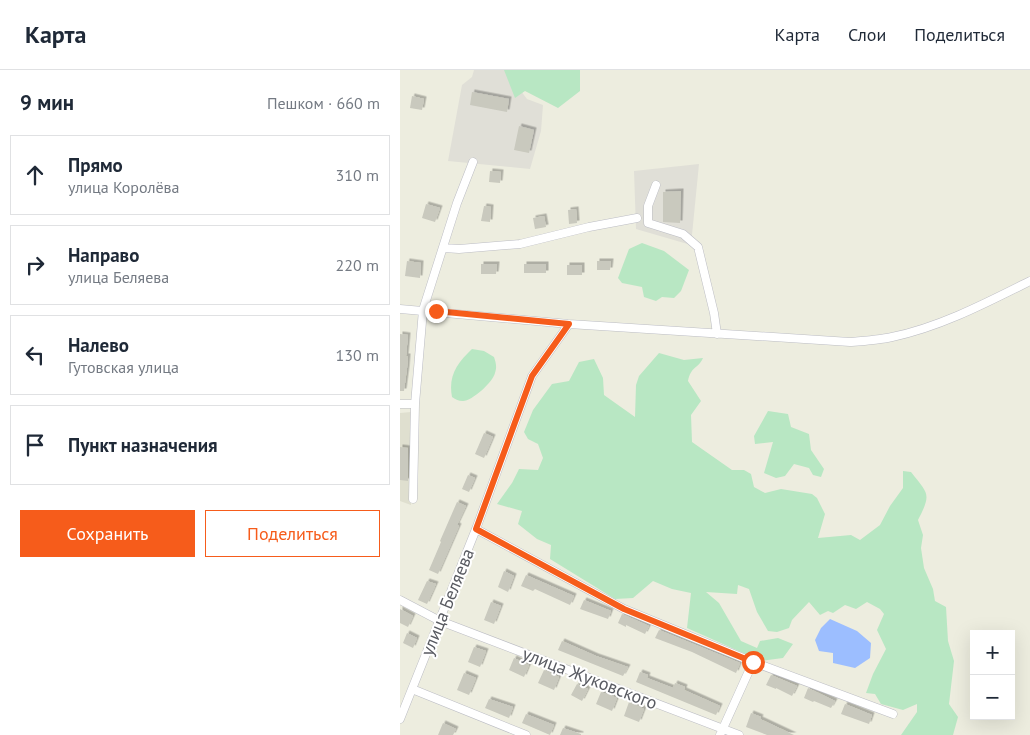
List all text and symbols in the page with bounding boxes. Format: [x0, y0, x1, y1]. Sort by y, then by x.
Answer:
text: Карта [25, 19, 87, 50]
text: Карта [775, 23, 820, 46]
text: Слои [848, 23, 886, 46]
text: Поделиться [914, 23, 1005, 46]
text: 9 мин [20, 89, 74, 116]
text: Пешком · 660 m [267, 93, 380, 113]
text: Прямо [68, 153, 123, 177]
icon: ahead [21, 161, 49, 189]
text: 310 m [336, 165, 379, 185]
text: улица Королёва [68, 177, 180, 197]
text: Направо [68, 243, 139, 267]
icon: right [21, 251, 49, 279]
text: 220 m [336, 255, 379, 275]
text: улица Беляева [68, 267, 169, 287]
route end [425, 300, 448, 323]
text: Налево [68, 333, 129, 357]
icon: left [21, 341, 49, 369]
text: 130 m [336, 345, 379, 365]
text: Гутовская улица [68, 357, 179, 377]
icon: arrive [21, 431, 49, 459]
text: Пункт назначения [68, 433, 218, 457]
button: Сохранить [20, 510, 195, 557]
button: Поделиться [205, 510, 380, 557]
street label: улица Беляева [415, 545, 479, 659]
map controls [970, 630, 1015, 720]
button: + [970, 630, 1015, 675]
street label: улица Жуковского [519, 642, 661, 714]
route start [742, 651, 765, 674]
button: − [970, 675, 1015, 720]

